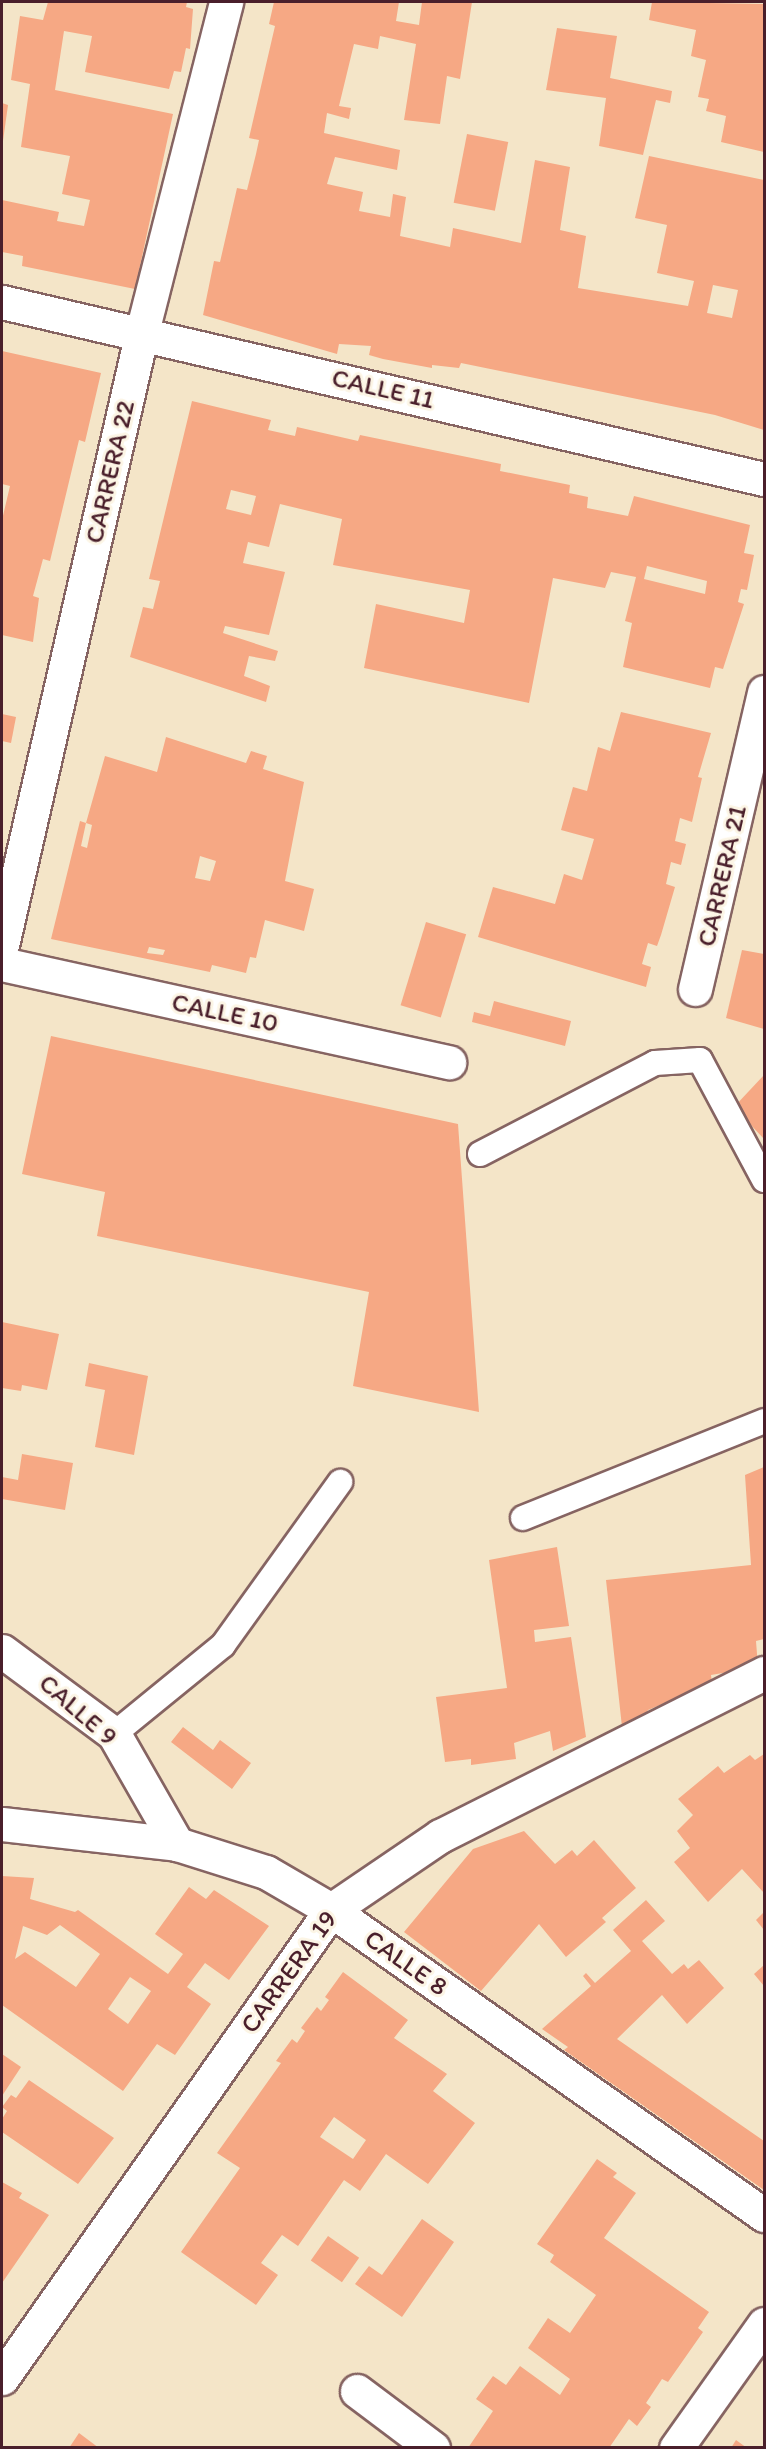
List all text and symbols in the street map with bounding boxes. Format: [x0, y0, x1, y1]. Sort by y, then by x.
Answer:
street label: CALLE 11 [329, 362, 437, 416]
street label: CARRERA 22 [78, 398, 142, 546]
street label: CARRERA 21 [691, 802, 753, 950]
street label: CALLE 10 [169, 987, 281, 1039]
street label: CALLE 9 [32, 1668, 124, 1752]
street label: CARRERA 19 [234, 1905, 344, 2039]
street label: CALLE 8 [358, 1923, 454, 2003]

